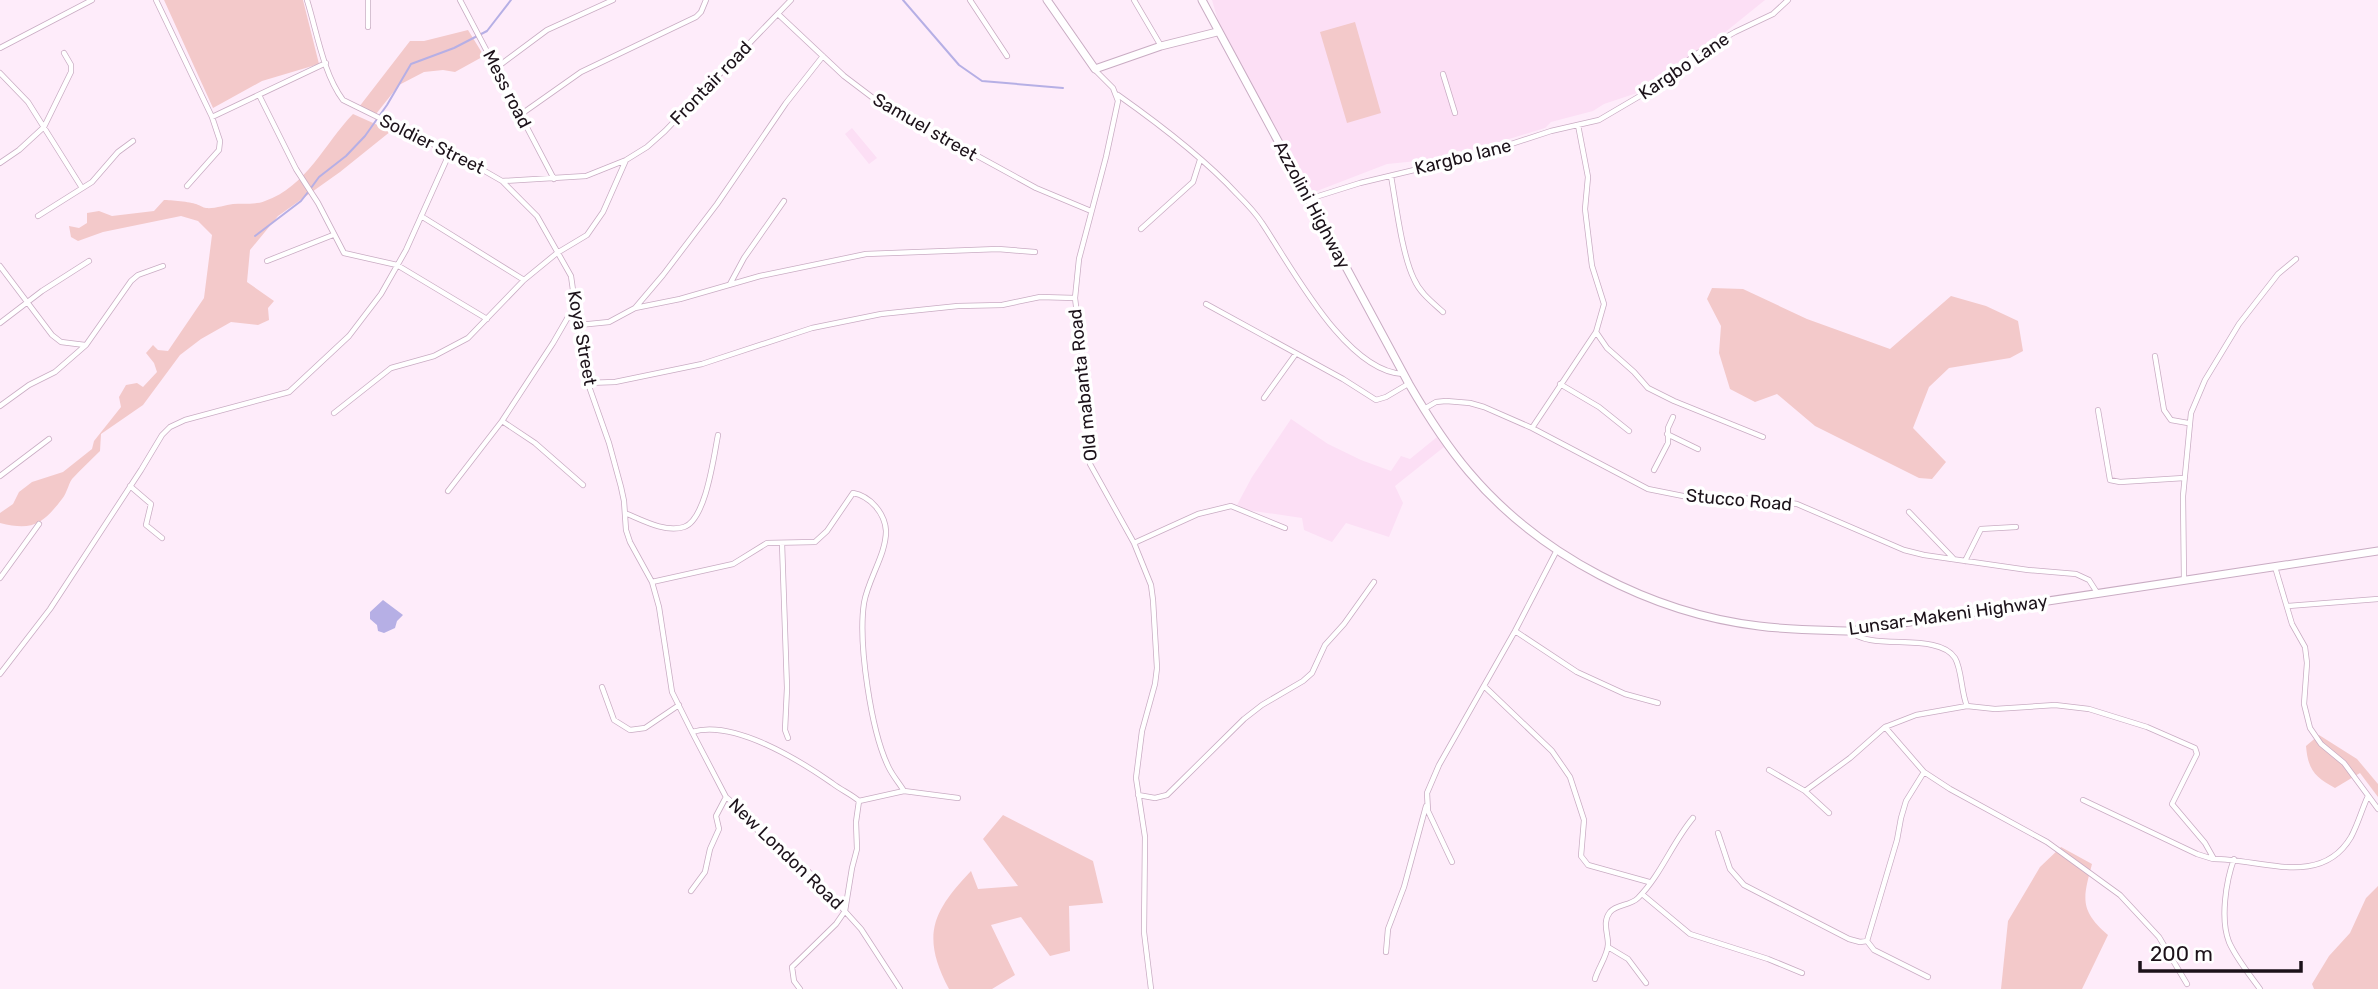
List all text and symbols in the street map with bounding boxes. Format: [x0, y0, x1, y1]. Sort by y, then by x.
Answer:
street label: Kargbo Lane [1635, 28, 1733, 104]
street label: Frontair road [666, 37, 756, 129]
street label: Mess road [478, 46, 536, 132]
street label: Samuel street [869, 88, 981, 166]
street label: Soldier Street [376, 109, 488, 179]
street label: Kargbo lane [1412, 134, 1514, 180]
street label: Azzolini Highway [1269, 137, 1355, 273]
street label: Koya Street [563, 289, 601, 387]
street label: Old mabanta Road [1064, 308, 1102, 462]
street label: Stucco Road [1685, 484, 1793, 516]
street label: Lunsar-Makeni Highway [1847, 590, 2049, 640]
street label: New London Road [724, 794, 848, 914]
scale bar [2140, 930, 2301, 974]
text: 200 m [2150, 941, 2213, 966]

